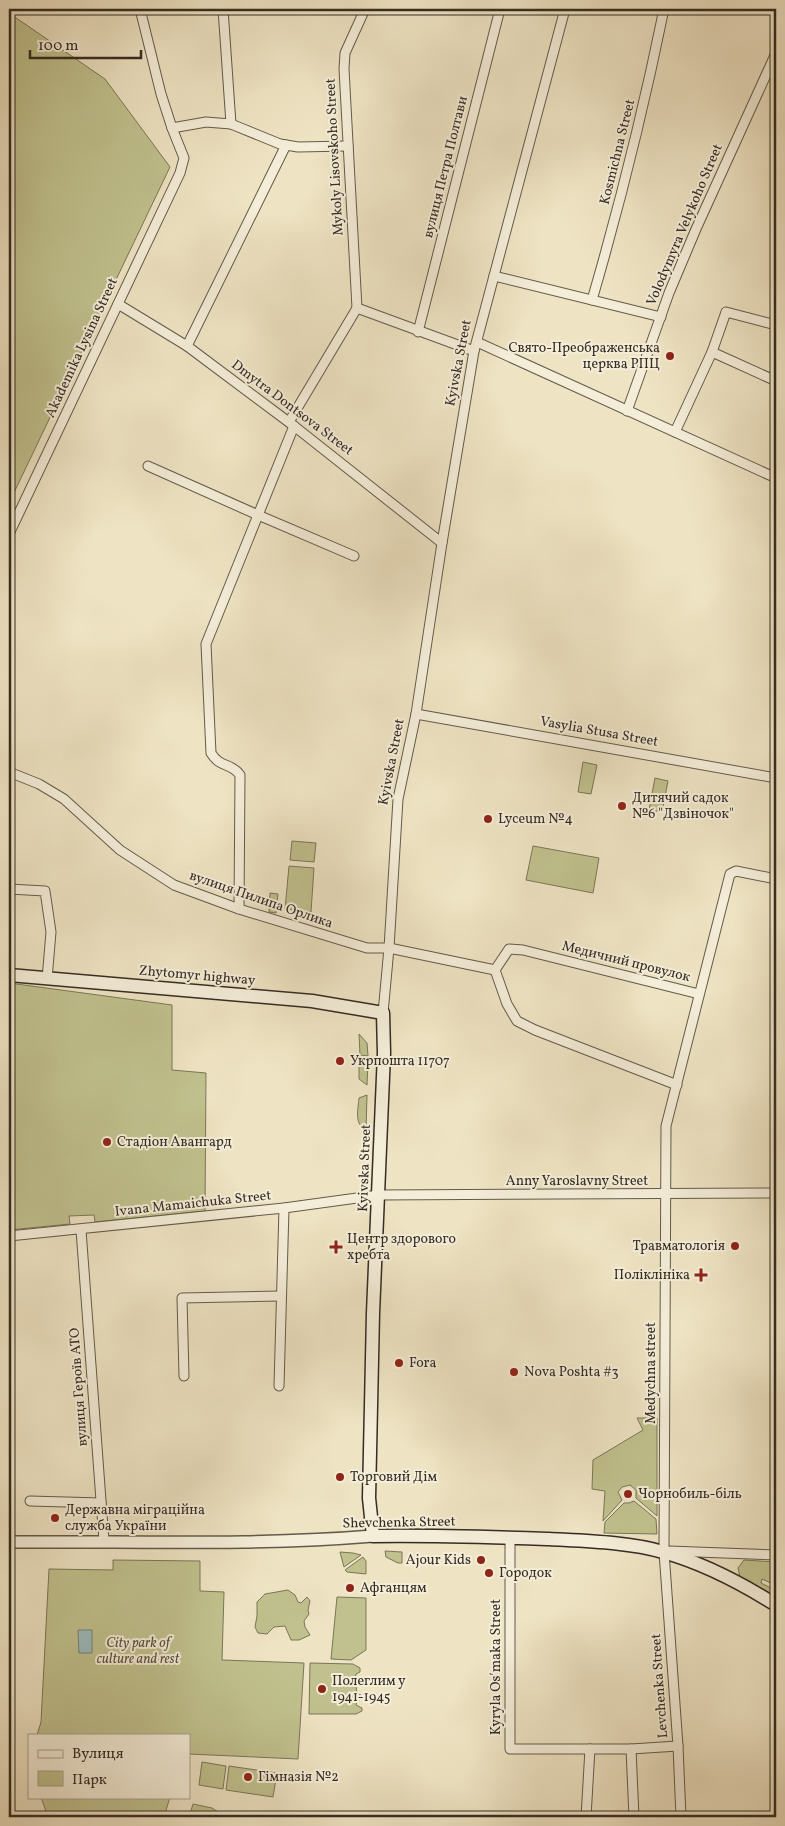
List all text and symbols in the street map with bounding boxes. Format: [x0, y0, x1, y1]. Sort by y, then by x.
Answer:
scale bar [30, 28, 141, 60]
text: 100 m [38, 36, 78, 57]
street label: Mykoly Lisovskoho Street [321, 78, 349, 236]
street label: вулиця Петра Полтави [419, 94, 473, 240]
street label: Kosmichna Street [596, 97, 640, 207]
street label: Volodymyra Velykoho Street [642, 141, 728, 309]
street label: Akademika Lysina Street [41, 275, 123, 421]
street label: Kyivska Street [441, 318, 477, 408]
place label: Свято-Преображенська церква РПЦ [508, 339, 660, 374]
marker: Свято-Преображенська церква РПЦ [664, 350, 676, 362]
street label: Dmytra Dontsova Street [227, 356, 357, 460]
street label: Vasylia Stusa Street [538, 712, 660, 752]
street label: Kyivska Street [374, 717, 410, 807]
place label: Дитячий садок №6 "Дзвіночок" [632, 789, 734, 824]
marker: Дитячий садок №6 "Дзвіночок" [616, 800, 628, 812]
place label: Lyceum №4 [498, 810, 573, 829]
marker: Lyceum №4 [482, 813, 494, 825]
street label: вулиця Пилипа Орлика [187, 867, 335, 933]
street label: Медичний провулок [560, 937, 693, 987]
street label: Zhytomyr highway [138, 961, 256, 991]
place label: Укрпошта 11707 [350, 1052, 450, 1071]
marker: Укрпошта 11707 [334, 1055, 346, 1067]
street label: Kyivska Street [354, 1124, 376, 1212]
place label: Стадіон Авангард [117, 1133, 232, 1152]
marker: Стадіон Авангард [101, 1136, 113, 1148]
street label: Anny Yaroslavny Street [506, 1172, 648, 1191]
street label: Ivana Mamaichuka Street [114, 1186, 272, 1222]
place label: Центр здорового хребта [347, 1230, 456, 1265]
place label: Травматологія [632, 1237, 725, 1256]
marker: Центр здорового хребта [329, 1240, 343, 1254]
marker: Травматологія [729, 1240, 741, 1252]
place label: Поліклініка [614, 1266, 690, 1285]
marker: Поліклініка [694, 1268, 708, 1282]
street label: Medychna street [642, 1322, 661, 1424]
street label: вулиця Героїв АТО [65, 1327, 93, 1447]
place label: Fora [409, 1354, 436, 1373]
marker: Fora [393, 1357, 405, 1369]
place label: Nova Poshta #3 [524, 1363, 619, 1382]
marker: Nova Poshta #3 [508, 1366, 520, 1378]
place label: Торговий Дім [350, 1468, 437, 1487]
marker: Торговий Дім [334, 1471, 346, 1483]
place label: Чорнобиль-біль [638, 1485, 742, 1504]
marker: Чорнобиль-біль [622, 1488, 634, 1500]
place label: Державна міграційна служба України [65, 1501, 205, 1536]
marker: Державна міграційна служба України [49, 1512, 61, 1524]
street label: Shevchenka Street [342, 1513, 456, 1533]
place label: Ajour Kids [406, 1551, 471, 1570]
marker: Ajour Kids [475, 1554, 487, 1566]
place label: Городок [499, 1564, 552, 1583]
marker: Городок [483, 1567, 495, 1579]
place label: Афганцям [360, 1579, 427, 1598]
marker: Афганцям [344, 1582, 356, 1594]
street label: Kyryla Osʹmaka Street [487, 1599, 506, 1735]
street label: Levchenka Street [647, 1633, 673, 1739]
park label: City park of culture and rest [97, 1634, 180, 1669]
place label: Полеглим у 1941-1945 [332, 1672, 406, 1707]
marker: Полеглим у 1941-1945 [316, 1683, 328, 1695]
legend [28, 1734, 190, 1798]
text: Вулиця [72, 1744, 124, 1765]
place label: Гімназія №2 [258, 1768, 339, 1787]
text: Парк [72, 1770, 107, 1791]
marker: Гімназія №2 [242, 1771, 254, 1783]

